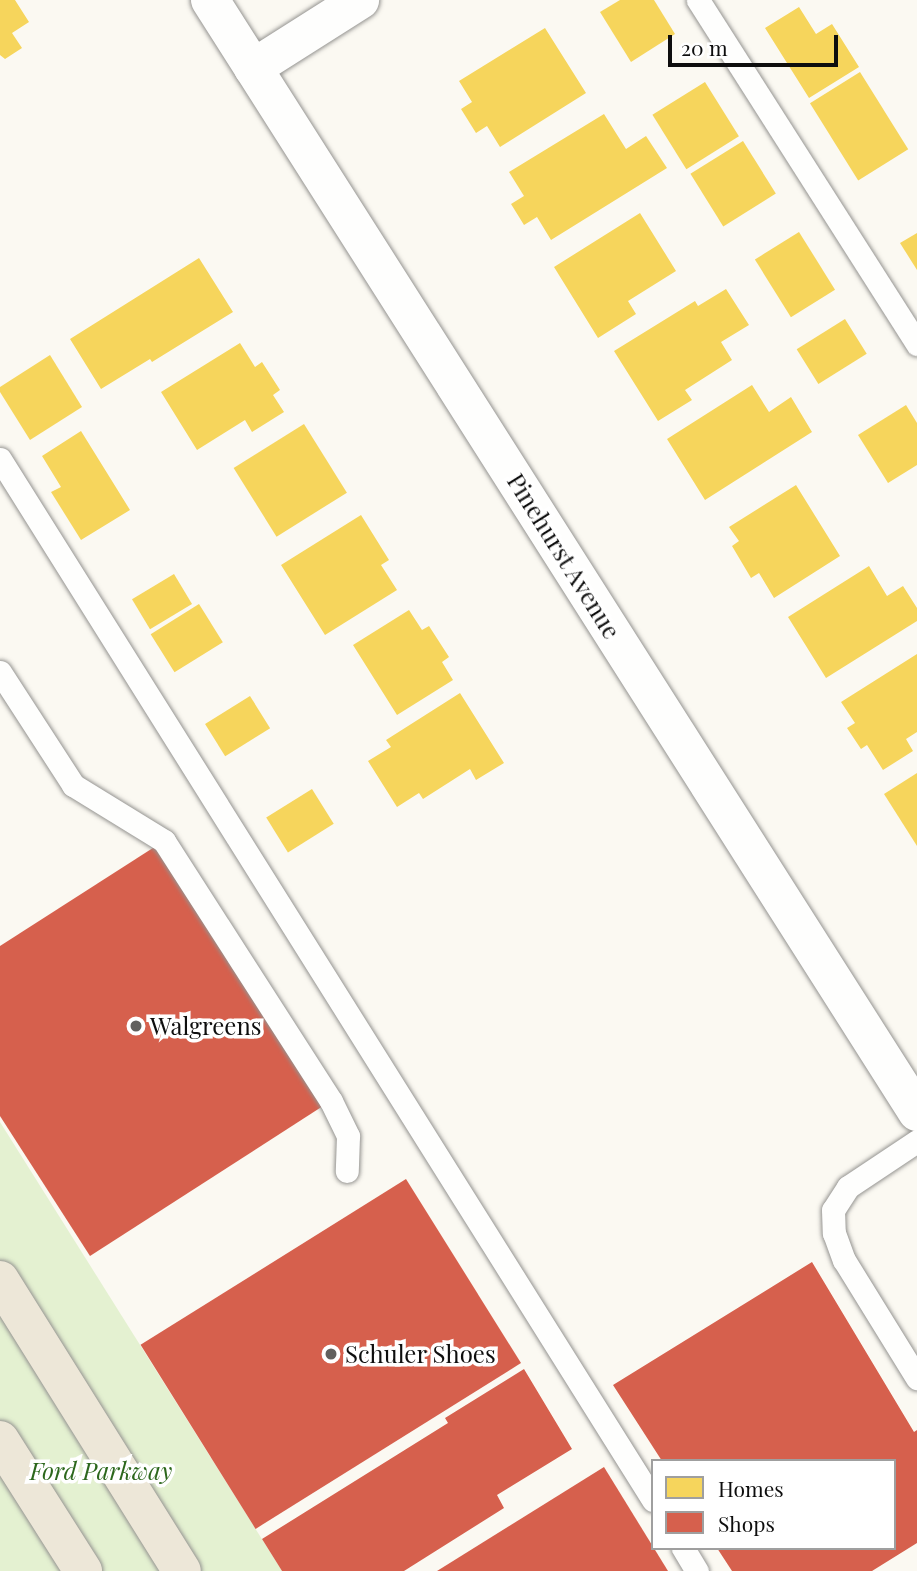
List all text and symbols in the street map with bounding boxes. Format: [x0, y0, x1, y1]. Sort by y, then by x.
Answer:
scale bar [672, 21, 842, 65]
text: 20 m [681, 33, 728, 61]
street label: Pinehurst Avenue [501, 468, 627, 644]
place label: Walgreens [150, 1012, 262, 1040]
marker: Walgreens [128, 1018, 144, 1034]
place label: Schuler Shoes [345, 1340, 496, 1368]
marker: Schuler Shoes [323, 1346, 339, 1362]
park label: Ford Parkway [30, 1457, 172, 1485]
legend [651, 1459, 896, 1550]
text: Homes [718, 1474, 784, 1502]
text: Shops [718, 1509, 775, 1537]

